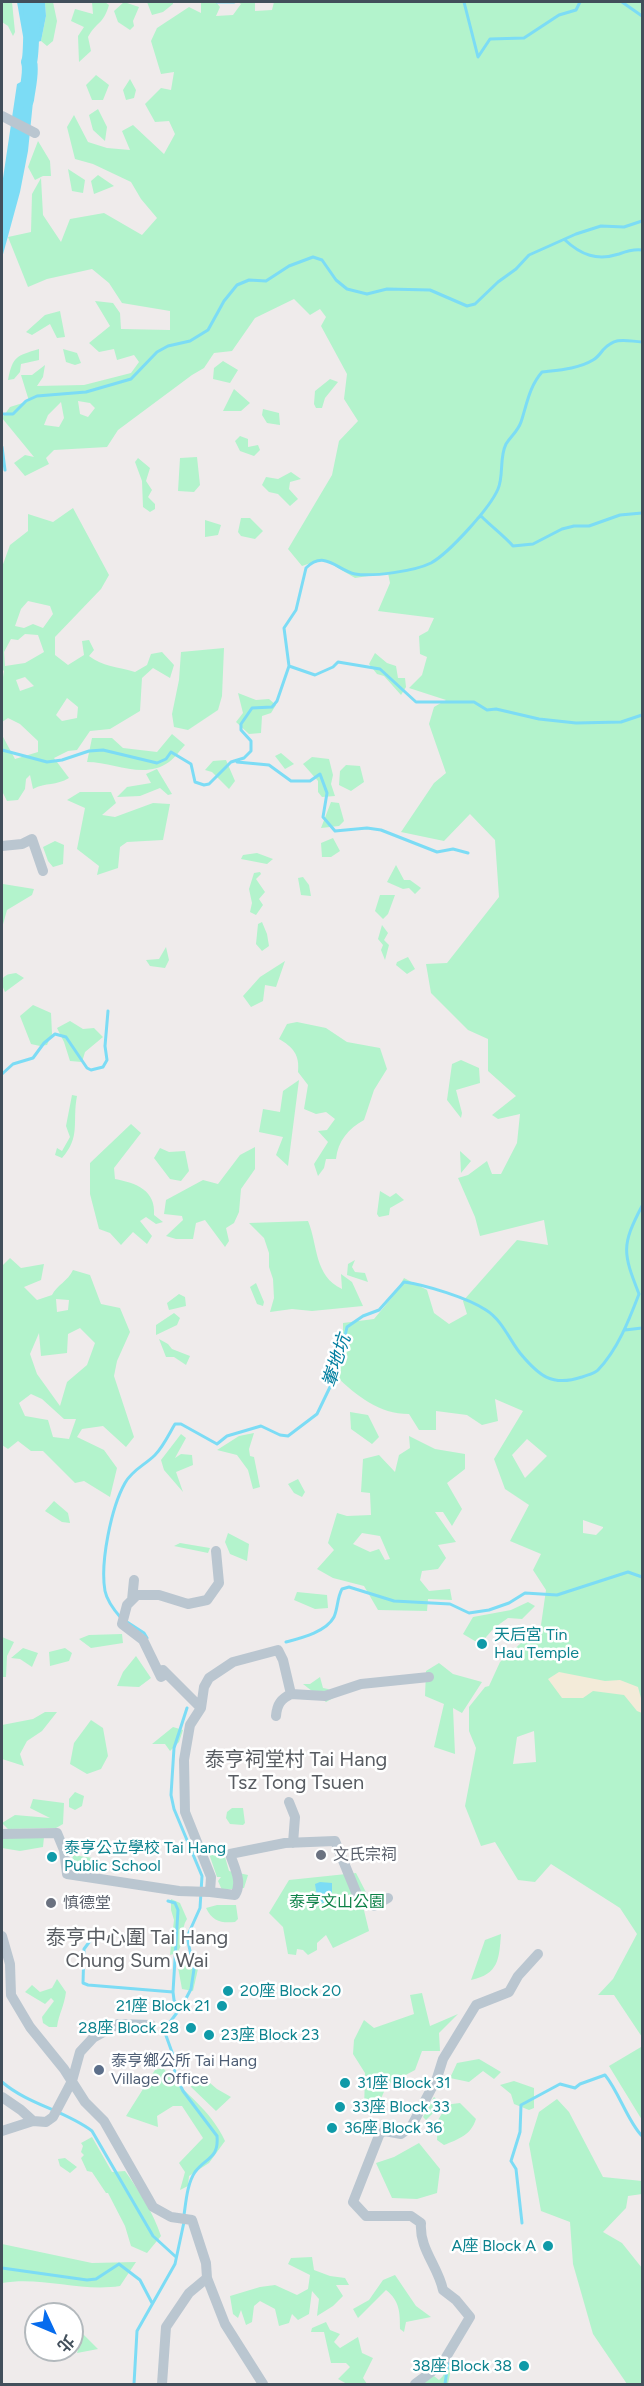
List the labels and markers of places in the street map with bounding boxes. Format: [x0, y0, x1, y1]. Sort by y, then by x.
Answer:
place label: 天后宮 Tin Hau Temple [494, 1625, 579, 1663]
marker: 天后宮 Tin Hau Temple [475, 1637, 489, 1651]
place label: 泰亨公立學校 Tai Hang Public School [64, 1838, 226, 1876]
place label: 文氏宗祠 [333, 1845, 397, 1865]
marker: 文氏宗祠 [314, 1848, 328, 1862]
marker: 泰亨公立學校 Tai Hang Public School [45, 1850, 59, 1864]
place label: 慎德堂 [63, 1893, 111, 1913]
marker: 慎德堂 [44, 1896, 58, 1910]
place label: 20座 Block 20 [240, 1981, 341, 2001]
marker: 20座 Block 20 [221, 1984, 235, 1998]
place label: 21座 Block 21 [116, 1996, 210, 2016]
marker: 21座 Block 21 [215, 1999, 229, 2013]
place label: 28座 Block 28 [79, 2018, 179, 2038]
marker: 28座 Block 28 [184, 2021, 198, 2035]
place label: 23座 Block 23 [221, 2025, 319, 2045]
marker: 23座 Block 23 [202, 2028, 216, 2042]
place label: 泰亨鄉公所 Tai Hang Village Office [111, 2051, 257, 2089]
marker: 泰亨鄉公所 Tai Hang Village Office [92, 2063, 106, 2077]
place label: 31座 Block 31 [357, 2073, 451, 2093]
marker: 31座 Block 31 [338, 2076, 352, 2090]
place label: 33座 Block 33 [352, 2097, 450, 2117]
marker: 33座 Block 33 [333, 2100, 347, 2114]
place label: 36座 Block 36 [344, 2118, 442, 2138]
marker: 36座 Block 36 [325, 2121, 339, 2135]
place label: A座 Block A [451, 2236, 536, 2256]
marker: A座 Block A [541, 2239, 555, 2253]
place label: 38座 Block 38 [412, 2356, 512, 2376]
marker: 38座 Block 38 [517, 2359, 531, 2373]

